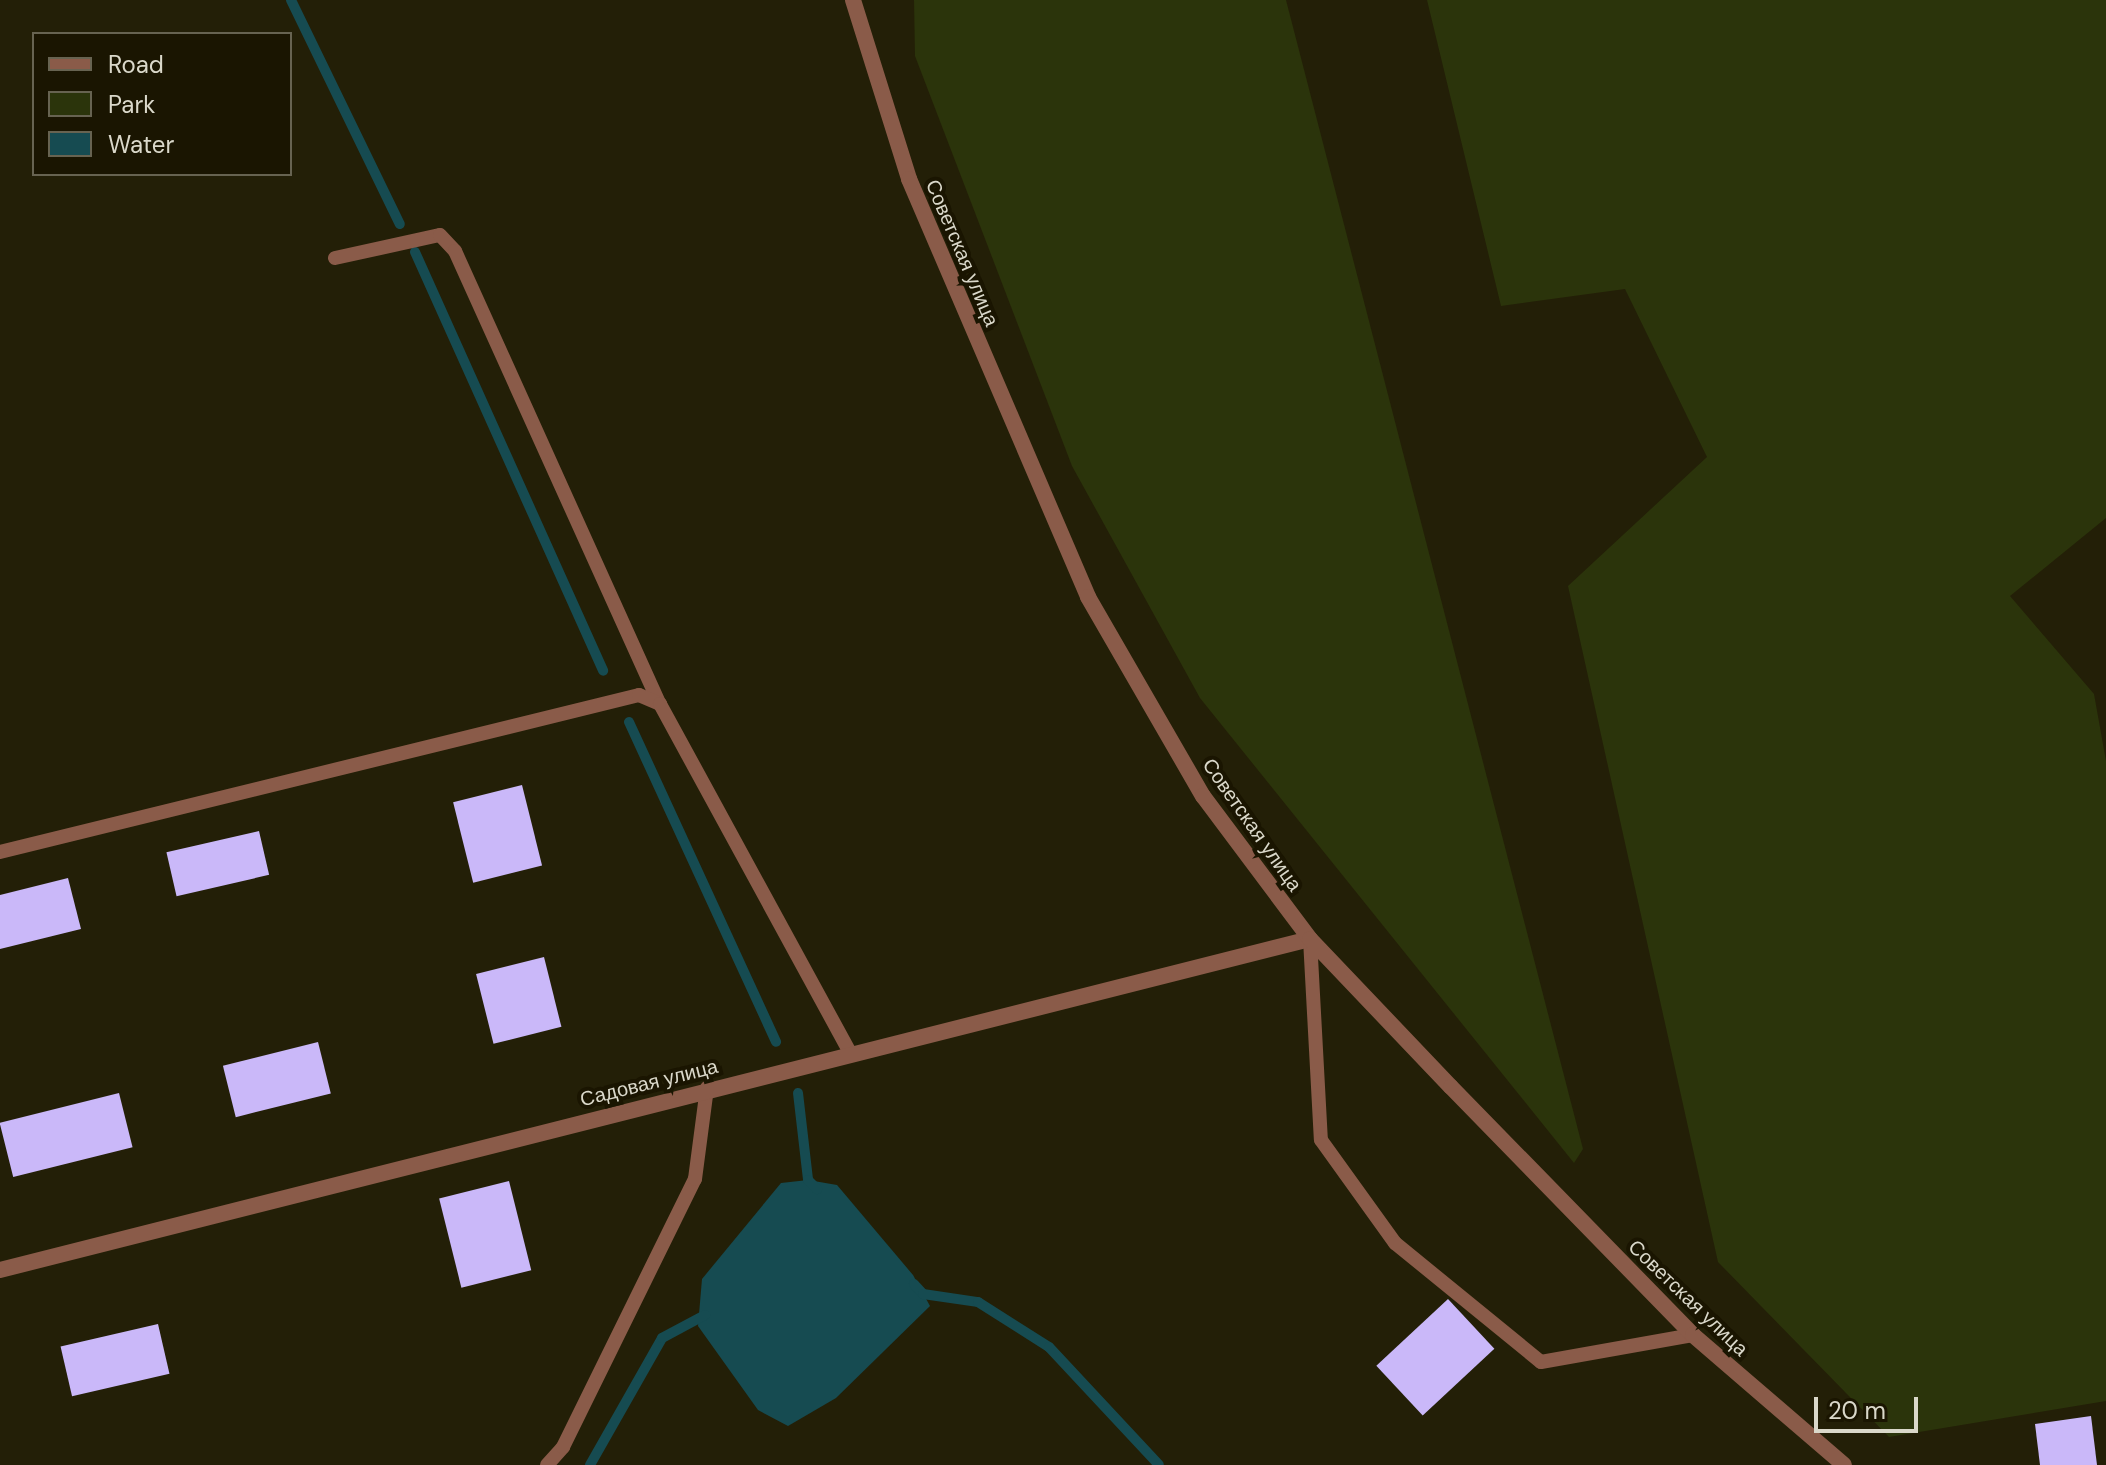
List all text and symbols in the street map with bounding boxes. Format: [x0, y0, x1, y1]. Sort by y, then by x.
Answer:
legend [32, 32, 292, 176]
text: Road [108, 49, 164, 80]
text: Park [108, 89, 155, 120]
text: Water [108, 129, 174, 160]
street label: Советская улица [920, 176, 1004, 330]
street label: Советская улица [1197, 754, 1307, 896]
street label: Садовая улица [578, 1054, 720, 1112]
street label: Советская улица [1623, 1235, 1753, 1361]
scale bar [1818, 1381, 1922, 1431]
text: 20 m [1828, 1395, 1886, 1426]

